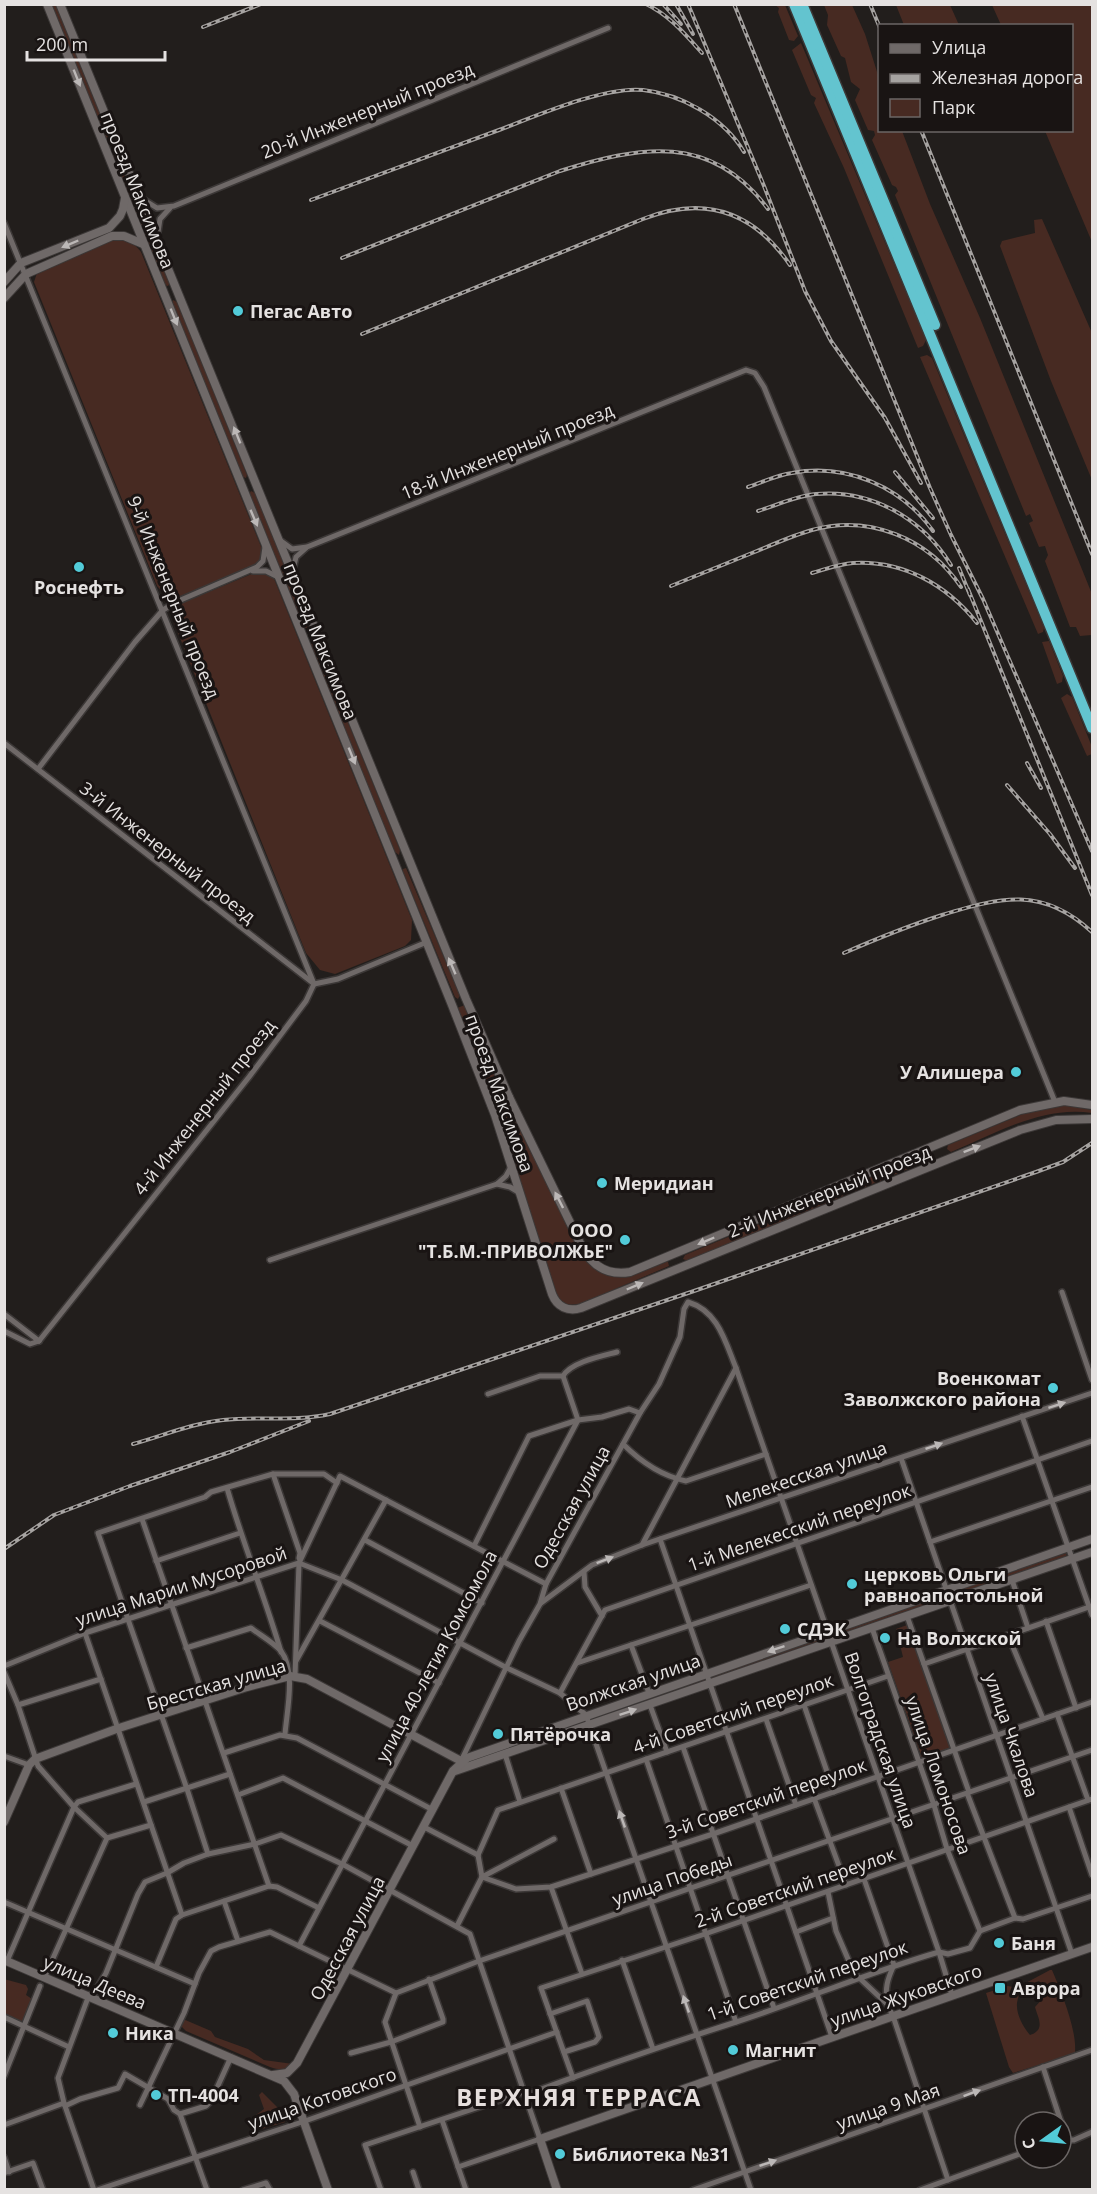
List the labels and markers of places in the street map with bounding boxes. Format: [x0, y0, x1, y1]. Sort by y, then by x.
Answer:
place label: Пегас Авто [250, 299, 352, 323]
marker: Пегас Авто [231, 304, 245, 318]
marker: Роснефть [72, 560, 86, 574]
place label: Роснефть [34, 575, 124, 599]
place label: У Алишера [900, 1060, 1004, 1084]
marker: У Алишера [1009, 1065, 1023, 1079]
place label: Меридиан [614, 1171, 714, 1195]
marker: Меридиан [595, 1176, 609, 1190]
place label: ООО "Т.Б.М.-ПРИВОЛЖЬЕ" [418, 1218, 613, 1263]
marker: ООО "Т.Б.М.-ПРИВОЛЖЬЕ" [618, 1233, 632, 1247]
place label: Военкомат Заволжского района [844, 1366, 1041, 1411]
marker: Военкомат Заволжского района [1046, 1381, 1060, 1395]
place label: церковь Ольги равноапостольной [864, 1562, 1043, 1607]
marker: церковь Ольги равноапостольной [845, 1577, 859, 1591]
place label: СДЭК [797, 1617, 847, 1641]
marker: СДЭК [778, 1622, 792, 1636]
place label: На Волжской [897, 1626, 1021, 1650]
marker: На Волжской [878, 1631, 892, 1645]
place label: Пятёрочка [510, 1722, 611, 1746]
marker: Пятёрочка [491, 1727, 505, 1741]
place label: Баня [1011, 1931, 1056, 1955]
marker: Баня [992, 1936, 1006, 1950]
place label: Аврора [1012, 1976, 1081, 2000]
marker: Аврора [993, 1981, 1007, 1995]
place label: Ника [125, 2021, 174, 2045]
marker: Ника [106, 2026, 120, 2040]
place label: Магнит [745, 2038, 816, 2062]
marker: Магнит [726, 2043, 740, 2057]
place label: ТП-4004 [168, 2083, 239, 2107]
marker: ТП-4004 [149, 2088, 163, 2102]
place label: Библиотека №31 [572, 2142, 730, 2166]
marker: Библиотека №31 [553, 2147, 567, 2161]

